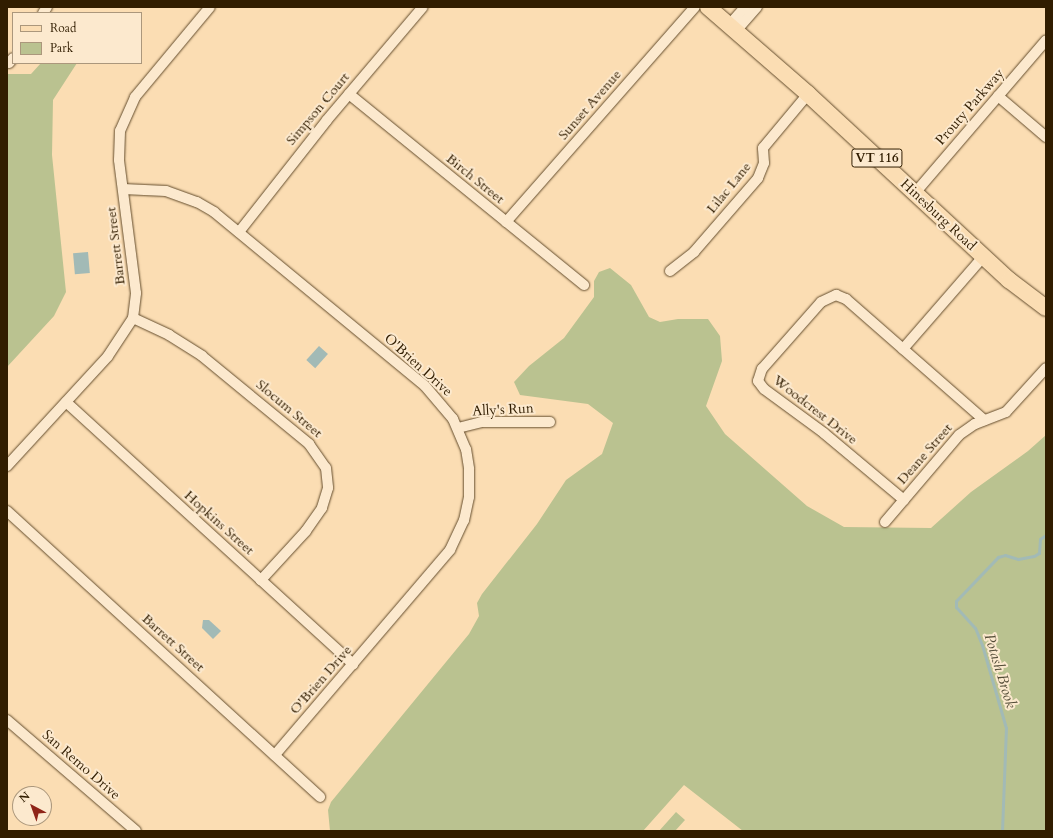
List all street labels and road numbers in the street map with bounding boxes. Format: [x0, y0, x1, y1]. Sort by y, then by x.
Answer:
street label: Prouty Parkway [932, 65, 1008, 149]
street label: Sunset Avenue [555, 67, 625, 143]
street label: Simpson Court [283, 69, 353, 149]
road number: VT 116 [851, 147, 903, 169]
street label: Birch Street [442, 150, 508, 208]
street label: Lilac Lane [703, 159, 755, 217]
street label: Hinesburg Road [897, 176, 979, 254]
street label: Barrett Street [103, 206, 129, 286]
street label: O'Brien Drive [381, 330, 455, 400]
street label: Woodcrest Drive [769, 372, 861, 448]
street label: Slocum Street [252, 376, 326, 442]
street label: Ally's Run [472, 400, 534, 420]
street label: Deane Street [894, 420, 956, 488]
street label: Hopkins Street [181, 487, 257, 559]
street label: Barrett Street [138, 611, 208, 675]
street label: O'Brien Drive [287, 642, 355, 718]
street label: San Remo Drive [39, 727, 123, 803]

